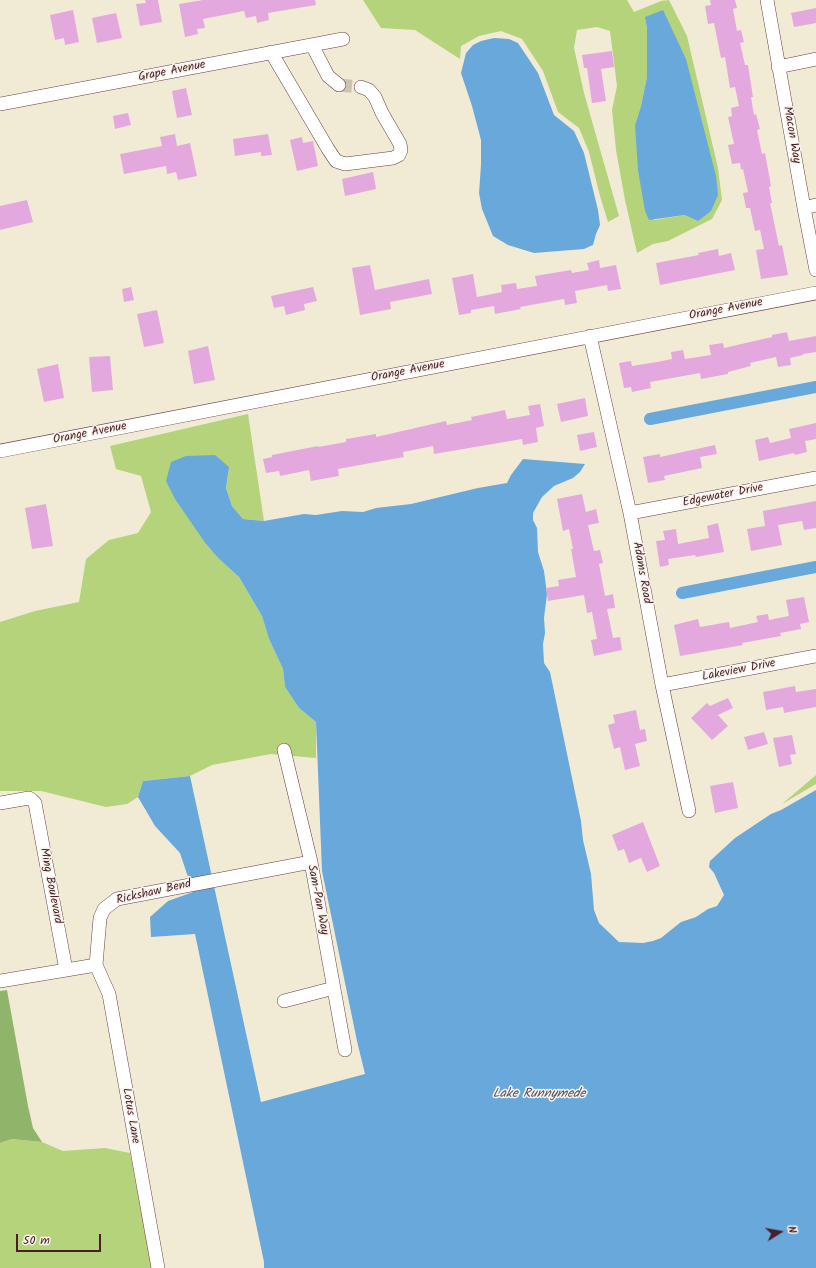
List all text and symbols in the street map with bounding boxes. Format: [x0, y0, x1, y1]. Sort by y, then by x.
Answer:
street label: Grape Avenue [137, 58, 207, 86]
street label: Macon Way [779, 105, 803, 165]
street label: Orange Avenue [688, 296, 764, 324]
street label: Orange Avenue [370, 358, 446, 386]
street label: Orange Avenue [52, 420, 128, 448]
street label: Edgewater Drive [682, 481, 764, 511]
street label: Adams Road [628, 541, 654, 605]
street label: Lakeview Drive [701, 657, 777, 685]
street label: Ming Boulevard [36, 847, 64, 925]
street label: Sam-Pan Way [303, 864, 331, 936]
street label: Rickshaw Bend [115, 877, 193, 909]
street label: Lotus Lane [118, 1087, 142, 1145]
water label: Lake Runnymede [493, 1087, 585, 1103]
north arrow [760, 1212, 800, 1252]
text: N [782, 1225, 801, 1235]
scale bar [18, 1226, 103, 1252]
text: 50 m [23, 1231, 50, 1250]

